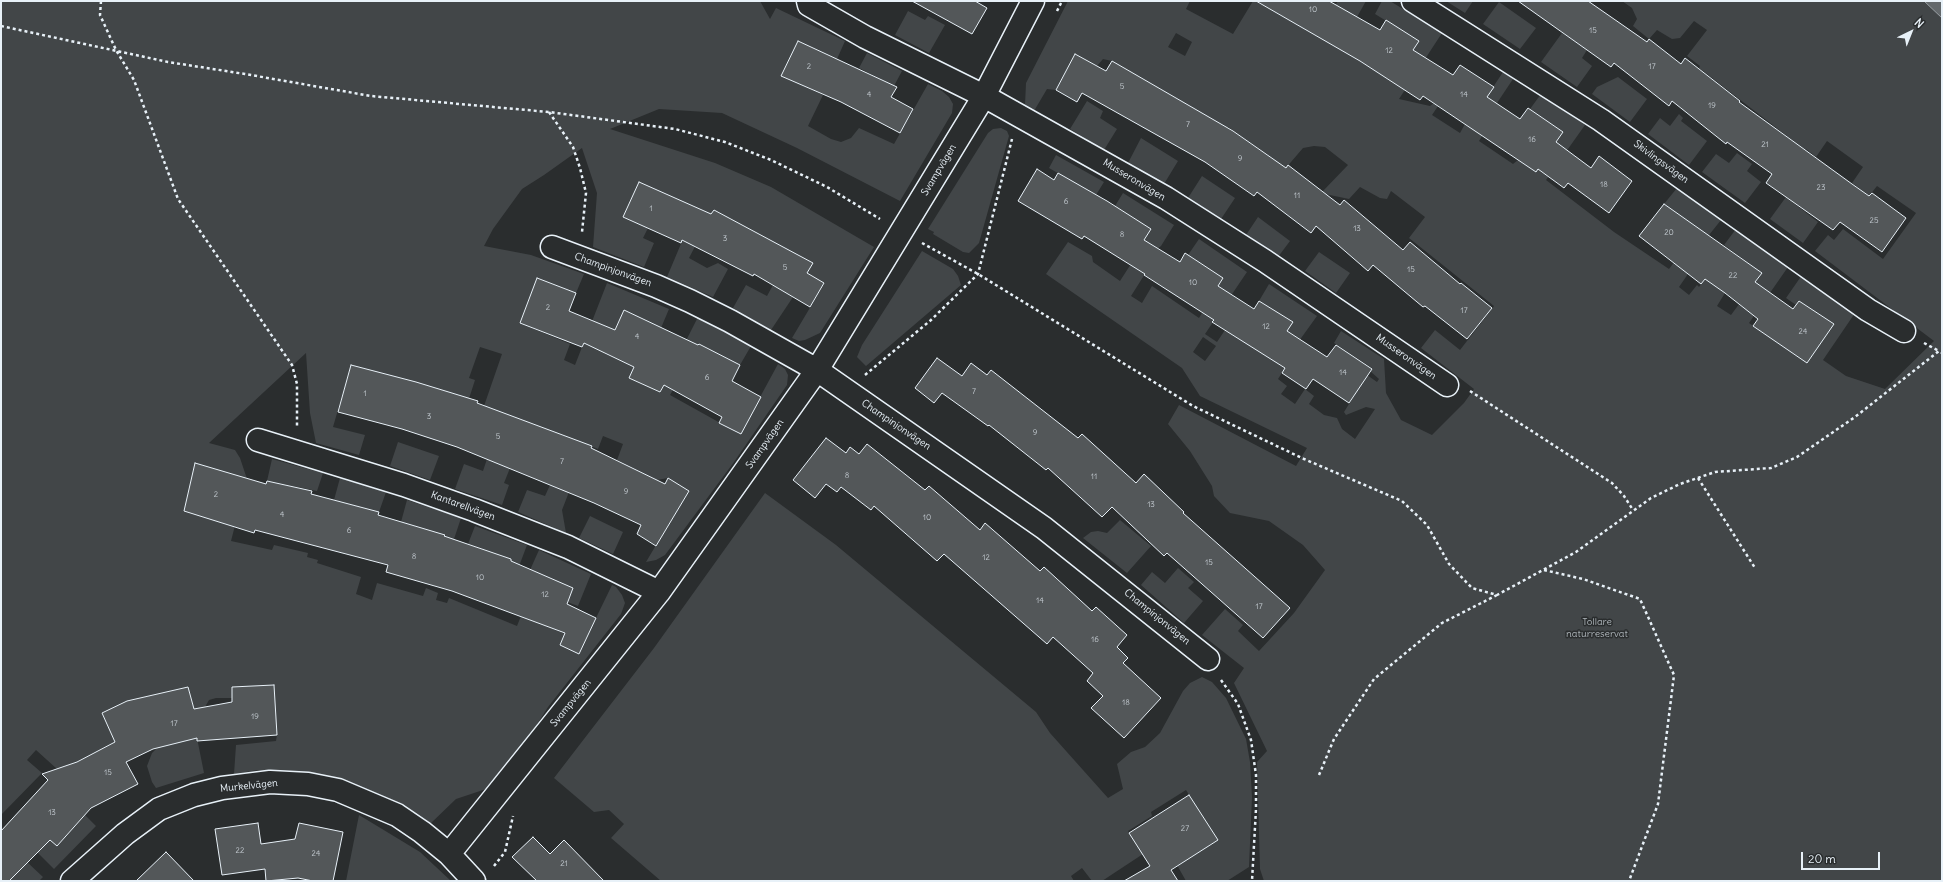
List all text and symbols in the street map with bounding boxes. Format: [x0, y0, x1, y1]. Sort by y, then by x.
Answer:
house number: 10 [1309, 5, 1317, 15]
north arrow [1891, 12, 1931, 52]
text: N [1912, 16, 1927, 31]
house number: 15 [1589, 26, 1597, 36]
house number: 12 [1385, 46, 1393, 56]
house number: 2 [807, 62, 811, 72]
house number: 17 [1648, 62, 1656, 72]
house number: 5 [1120, 82, 1124, 92]
house number: 4 [867, 90, 871, 100]
house number: 14 [1460, 90, 1468, 100]
house number: 19 [1708, 101, 1716, 111]
house number: 7 [1186, 120, 1190, 130]
house number: 16 [1528, 135, 1536, 145]
street label: Skivlingsvägen [1631, 138, 1691, 186]
house number: 21 [1761, 140, 1769, 150]
street label: Svampvägen [919, 142, 959, 198]
house number: 9 [1238, 154, 1242, 164]
street label: Musseronvägen [1101, 157, 1167, 203]
house number: 18 [1600, 180, 1608, 190]
house number: 23 [1817, 183, 1825, 193]
house number: 11 [1294, 191, 1300, 201]
house number: 6 [1064, 197, 1068, 207]
house number: 1 [649, 204, 653, 214]
house number: 25 [1870, 216, 1878, 226]
house number: 13 [1353, 224, 1361, 234]
house number: 20 [1664, 228, 1674, 238]
house number: 8 [1120, 230, 1124, 240]
house number: 3 [723, 234, 727, 244]
street label: Champinjonvägen [573, 250, 653, 290]
house number: 5 [783, 263, 787, 273]
house number: 15 [1407, 265, 1415, 275]
house number: 22 [1729, 271, 1737, 281]
house number: 10 [1189, 278, 1197, 288]
house number: 2 [546, 303, 550, 313]
house number: 17 [1460, 306, 1468, 316]
house number: 12 [1262, 322, 1270, 332]
house number: 24 [1799, 327, 1807, 337]
house number: 4 [635, 332, 639, 342]
street label: Musseronvägen [1374, 332, 1438, 382]
house number: 14 [1339, 368, 1347, 378]
house number: 6 [705, 373, 709, 383]
house number: 7 [972, 387, 976, 397]
house number: 1 [363, 389, 367, 399]
street label: Champinjonvägen [859, 397, 933, 453]
house number: 3 [427, 412, 431, 422]
street label: Svampvägen [744, 417, 786, 471]
house number: 9 [1033, 428, 1037, 438]
house number: 5 [496, 432, 500, 442]
house number: 7 [560, 457, 564, 467]
house number: 8 [845, 471, 849, 481]
house number: 11 [1091, 472, 1097, 482]
house number: 9 [624, 487, 628, 497]
street label: Kantarellvägen [429, 489, 497, 523]
house number: 2 [214, 490, 218, 500]
house number: 13 [1147, 500, 1155, 510]
house number: 4 [280, 510, 284, 520]
house number: 10 [923, 513, 931, 523]
house number: 6 [347, 526, 351, 536]
house number: 8 [412, 552, 416, 562]
house number: 12 [982, 553, 990, 563]
house number: 15 [1205, 558, 1213, 568]
house number: 10 [476, 573, 484, 583]
street label: Champinjonvägen [1122, 587, 1192, 647]
house number: 12 [541, 590, 549, 600]
house number: 14 [1036, 596, 1044, 606]
house number: 17 [1255, 602, 1263, 612]
park label: Tollare naturreservat [1566, 616, 1628, 640]
house number: 16 [1091, 635, 1099, 645]
street label: Svampvägen [548, 677, 594, 729]
house number: 18 [1122, 698, 1130, 708]
house number: 19 [251, 712, 259, 722]
house number: 17 [170, 719, 178, 729]
house number: 15 [104, 768, 112, 778]
street label: Murkelvägen [220, 777, 278, 795]
house number: 13 [48, 808, 56, 818]
house number: 27 [1181, 824, 1189, 834]
scale bar [1803, 844, 1882, 870]
house number: 22 [236, 846, 244, 856]
house number: 24 [312, 849, 320, 859]
text: 20 m [1808, 851, 1836, 866]
house number: 21 [560, 859, 568, 869]

